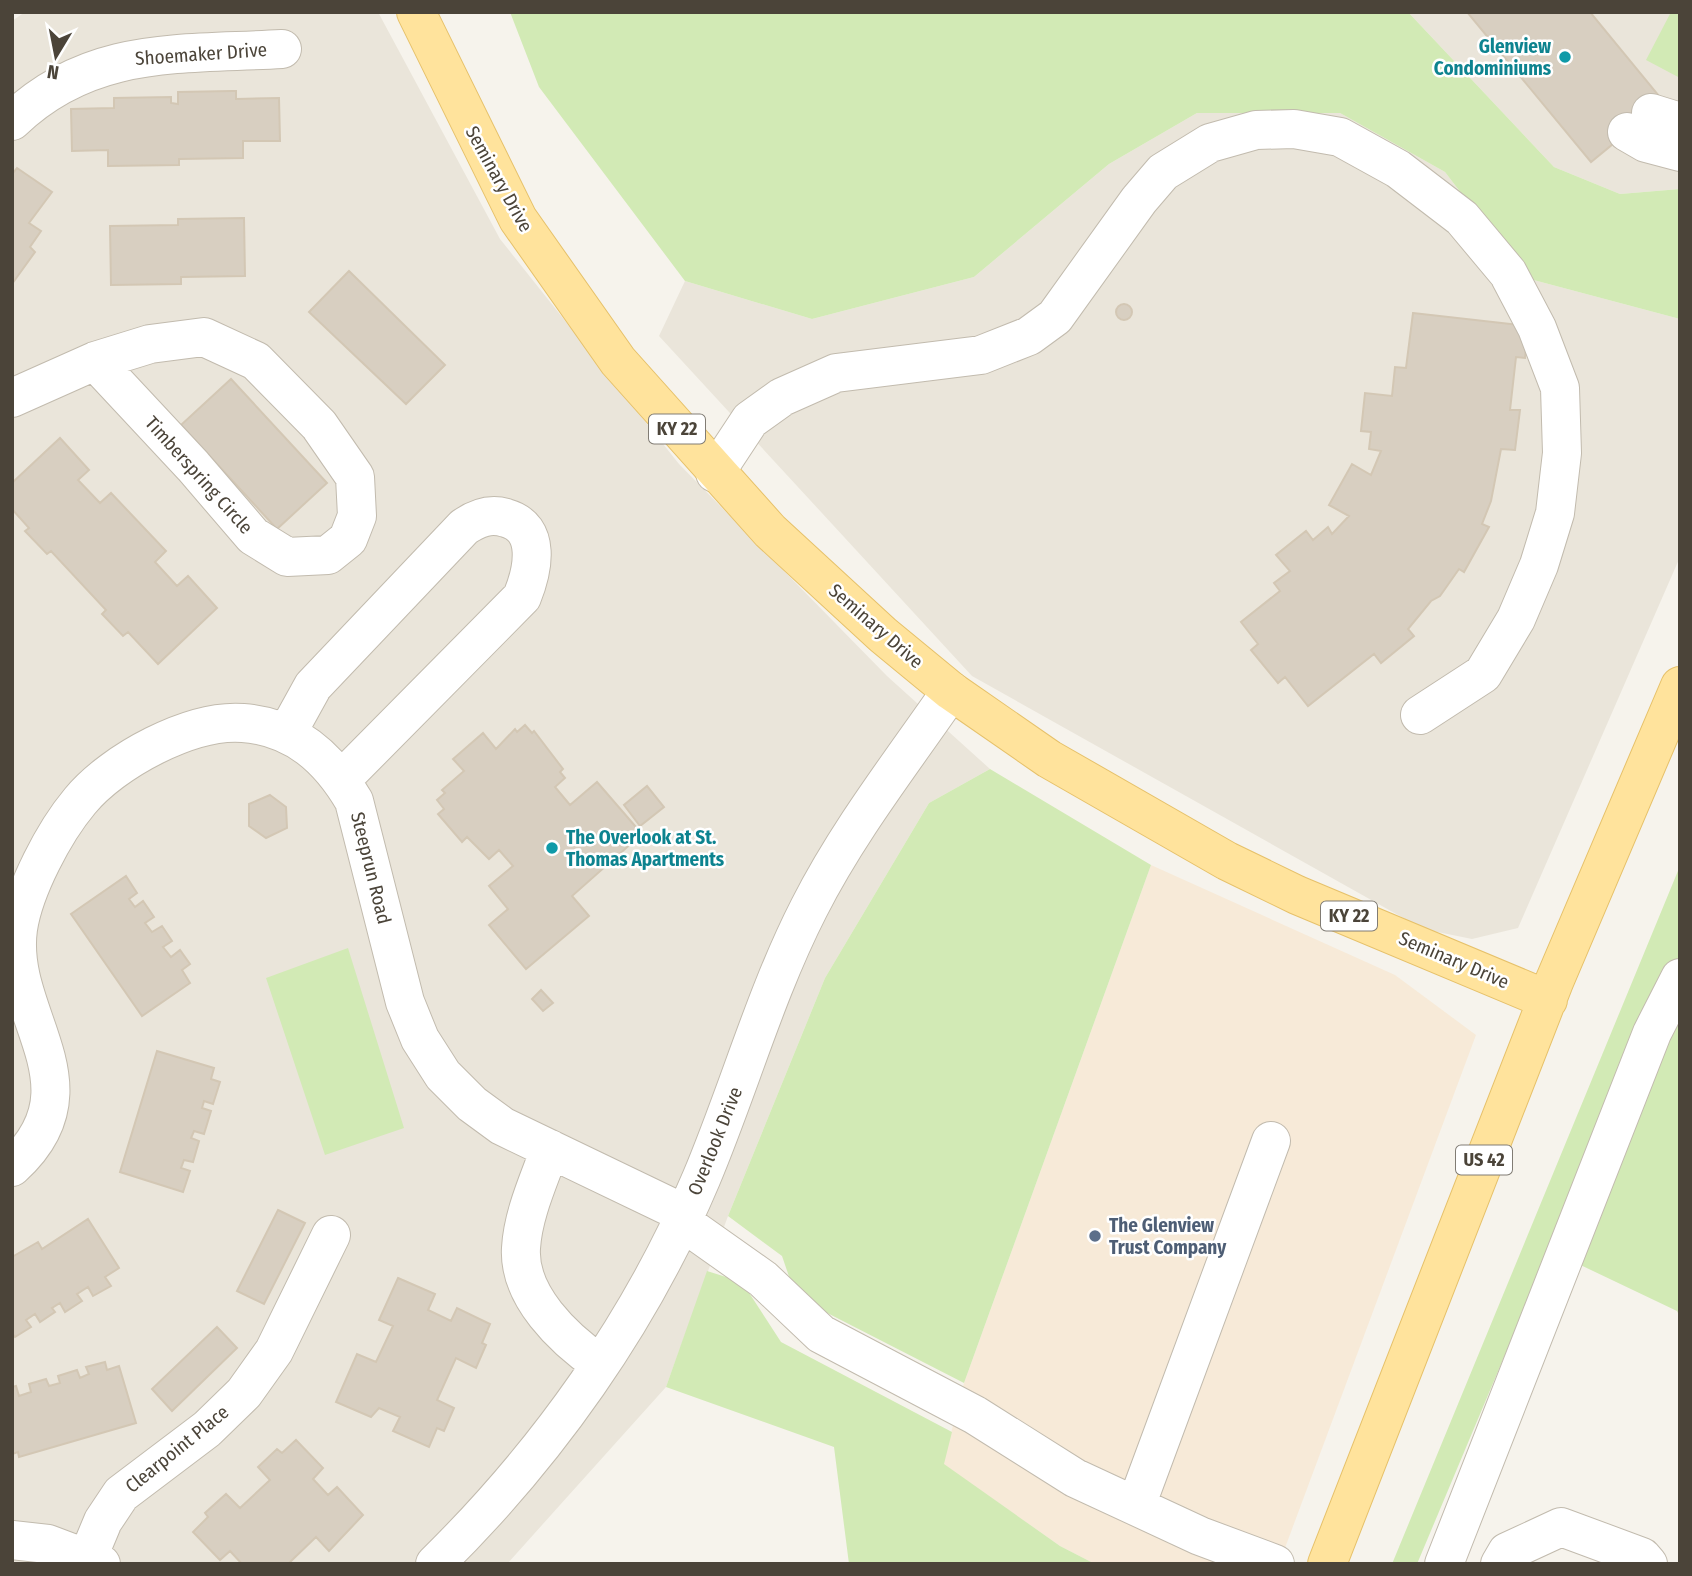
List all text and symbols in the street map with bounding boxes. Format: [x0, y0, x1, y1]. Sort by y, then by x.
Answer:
north arrow [21, 21, 91, 91]
place label: Glenview Condominiums [1434, 35, 1552, 80]
street label: Shoemaker Drive [134, 38, 268, 70]
marker: Glenview Condominiums [1557, 49, 1573, 65]
text: N [46, 60, 61, 85]
street label: Seminary Drive [461, 122, 537, 236]
street label: Timberspring Circle [140, 412, 258, 538]
road number: KY 22 [649, 414, 705, 444]
street label: Seminary Drive [824, 579, 928, 673]
street label: Steeprun Road [346, 810, 396, 926]
place label: The Overlook at St. Thomas Apartments [566, 826, 725, 871]
marker: The Overlook at St. Thomas Apartments [544, 840, 560, 856]
road number: KY 22 [1321, 902, 1377, 931]
street label: Seminary Drive [1396, 926, 1512, 994]
street label: Overlook Drive [683, 1083, 747, 1199]
road number: US 42 [1456, 1146, 1512, 1175]
place label: The Glenview Trust Company [1109, 1214, 1227, 1259]
marker: The Glenview Trust Company [1087, 1228, 1103, 1244]
street label: Clearpoint Place [121, 1400, 233, 1498]

